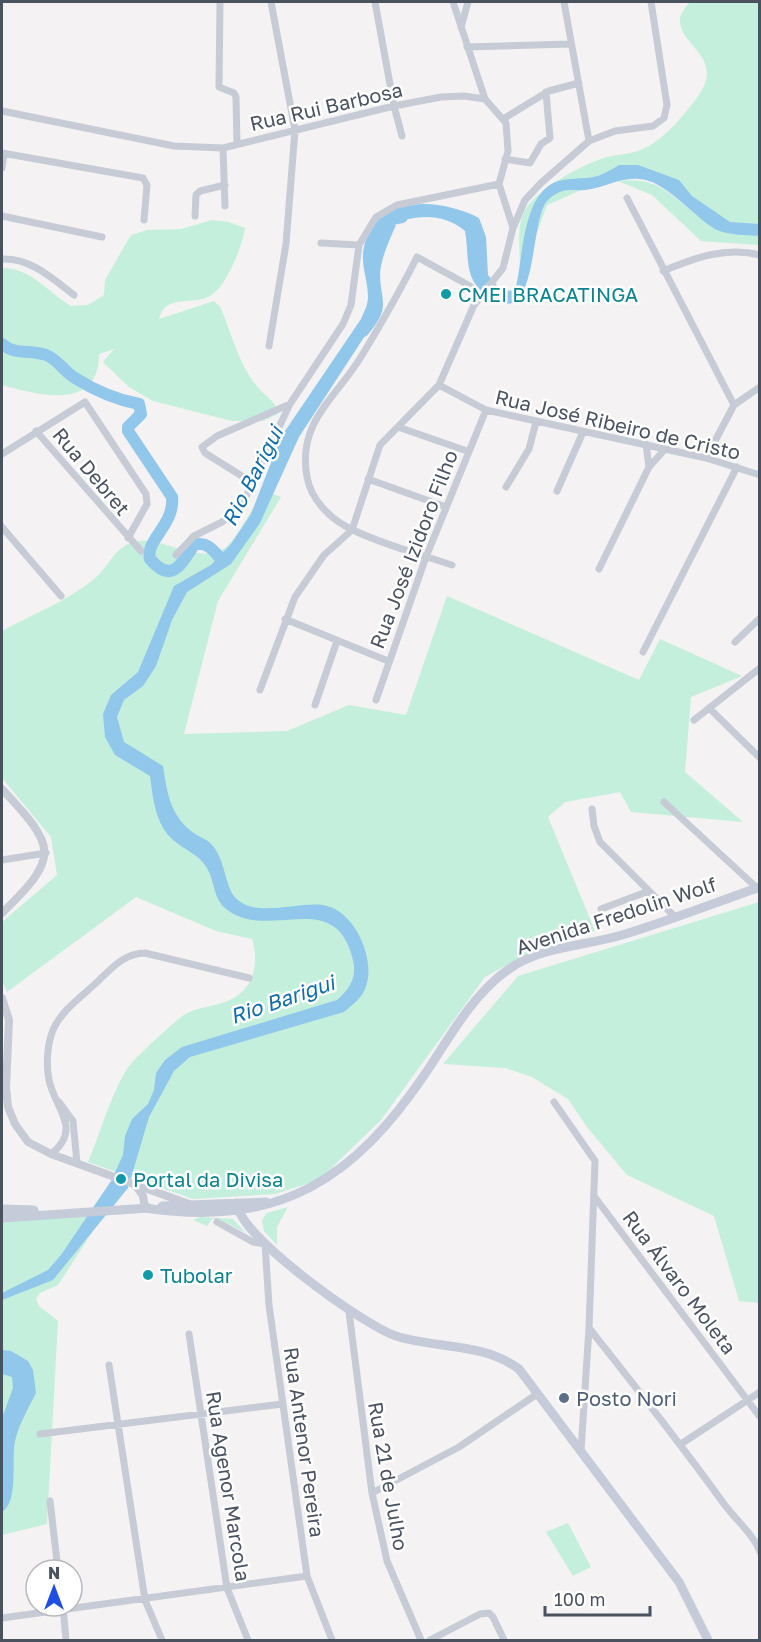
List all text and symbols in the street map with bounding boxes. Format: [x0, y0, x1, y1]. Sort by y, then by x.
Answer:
street label: Rua Rui Barbosa [247, 77, 405, 135]
place label: CMEI BRACATINGA [458, 282, 638, 306]
marker: CMEI BRACATINGA [439, 287, 453, 301]
street label: Rua José Ribeiro de Cristo [493, 384, 743, 464]
water label: Rio Barigui [216, 420, 289, 530]
street label: Rua Debret [49, 422, 135, 520]
street label: Rua José Izidoro Filho [364, 446, 462, 652]
street label: Avenida Fredolin Wolf [513, 871, 719, 959]
water label: Rio Barigui [226, 968, 340, 1029]
place label: Portal da Divisa [133, 1167, 283, 1191]
marker: Portal da Divisa [114, 1172, 128, 1186]
street label: Rua Álvaro Moleta [618, 1206, 742, 1358]
place label: Tubolar [160, 1263, 233, 1287]
marker: Tubolar [141, 1268, 155, 1282]
street label: Rua Antenor Pereira [280, 1345, 330, 1539]
place label: Posto Nori [576, 1386, 677, 1410]
street label: Rua Agenor Marcola [202, 1389, 256, 1583]
marker: Posto Nori [557, 1391, 571, 1405]
street label: Rua 21 de Julho [364, 1400, 414, 1552]
north arrow [24, 1558, 84, 1618]
text: N [48, 1563, 60, 1583]
scale bar [545, 1579, 650, 1617]
text: 100 m [554, 1588, 605, 1610]

